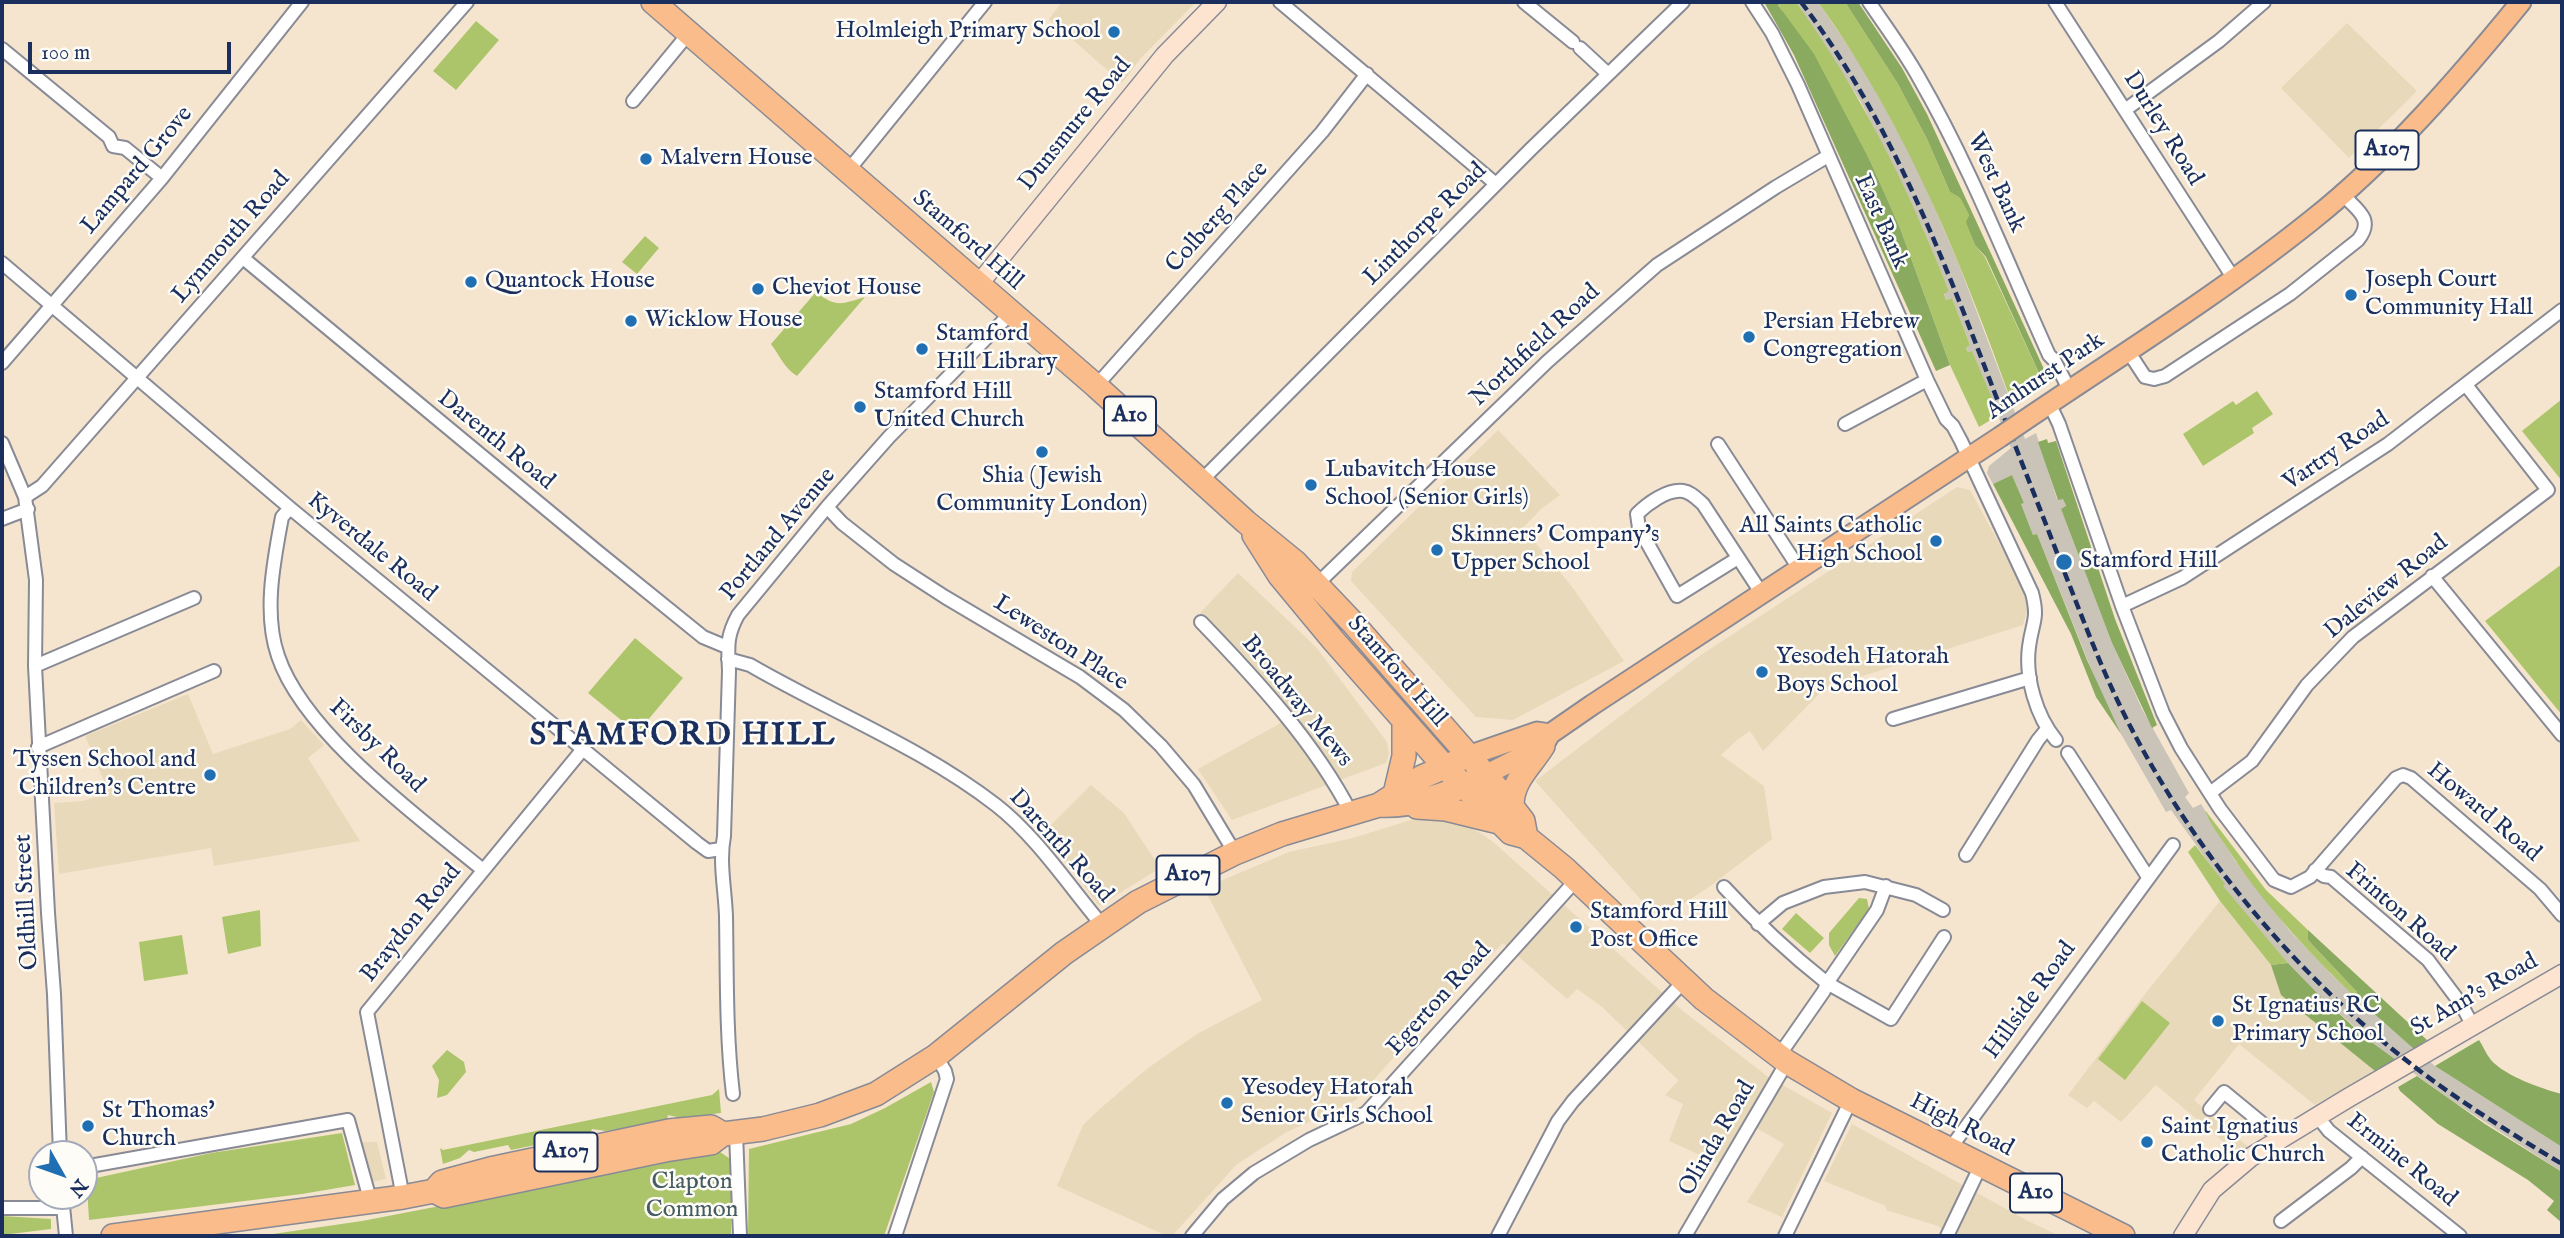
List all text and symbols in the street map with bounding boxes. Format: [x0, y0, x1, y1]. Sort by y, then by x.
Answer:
place label: Holmleigh Primary School [835, 18, 1100, 46]
marker: Holmleigh Primary School [1106, 24, 1122, 40]
scale bar [32, 28, 234, 72]
text: 100 m [41, 40, 90, 67]
street label: Dunsmure Road [1014, 53, 1138, 197]
street label: Durley Road [2116, 67, 2208, 191]
street label: Lampard Grove [76, 101, 200, 241]
street label: West Bank [1959, 129, 2031, 237]
road number: A107 [2356, 130, 2418, 169]
place label: Malvern House [660, 145, 813, 173]
marker: Malvern House [638, 151, 654, 167]
street label: Colberg Place [1161, 156, 1275, 280]
street label: Linthorpe Road [1358, 157, 1494, 293]
street label: Lynmouth Road [167, 166, 297, 310]
street label: East Bank [1846, 170, 1914, 274]
street label: Stamford Hill [906, 185, 1028, 297]
place label: Joseph Court Community Hall [2365, 267, 2533, 323]
place label: Quantock House [485, 268, 655, 296]
marker: Quantock House [463, 274, 479, 290]
place label: Cheviot House [772, 275, 921, 303]
street label: Northfield Road [1465, 279, 1607, 413]
marker: Cheviot House [750, 281, 766, 297]
marker: Joseph Court Community Hall [2343, 287, 2359, 303]
place label: Wicklow House [645, 307, 802, 335]
place label: Persian Hebrew Congregation [1763, 309, 1919, 365]
marker: Wicklow House [623, 313, 639, 329]
place label: Stamford Hill Library [936, 321, 1057, 377]
street label: Amhurst Park [1981, 327, 2111, 427]
marker: Persian Hebrew Congregation [1741, 329, 1757, 345]
marker: Stamford Hill Library [914, 341, 930, 357]
place label: Stamford Hill United Church [874, 379, 1024, 435]
street label: Darenth Road [430, 385, 560, 497]
road number: A10 [1104, 396, 1156, 436]
marker: Stamford Hill United Church [852, 399, 868, 415]
street label: Vartry Road [2279, 406, 2395, 498]
marker: Shia (Jewish Community London) [1034, 444, 1050, 460]
place label: Lubavitch House School (Senior Girls) [1325, 457, 1529, 513]
street label: Portland Avenue [715, 463, 843, 607]
place label: Shia (Jewish Community London) [936, 463, 1148, 519]
marker: Lubavitch House School (Senior Girls) [1303, 477, 1319, 493]
street label: Kyverdale Road [300, 487, 442, 609]
place label: All Saints Catholic High School [1739, 513, 1922, 569]
place label: Skinners' Company's Upper School [1451, 522, 1660, 578]
street label: Daleview Road [2320, 529, 2454, 647]
marker: All Saints Catholic High School [1928, 533, 1944, 549]
marker: Skinners' Company's Upper School [1429, 542, 1445, 558]
place label: Stamford Hill [2080, 548, 2218, 576]
marker: Stamford Hill [2054, 552, 2074, 572]
street label: Leweston Place [987, 590, 1133, 698]
street label: Stamford Hill [1340, 611, 1452, 733]
street label: Broadway Mews [1234, 630, 1358, 774]
place label: Yesodeh Hatorah Boys School [1776, 644, 1949, 700]
marker: Yesodeh Hatorah Boys School [1754, 664, 1770, 680]
street label: Firsby Road [322, 694, 430, 800]
district label: STAMFORD HILL [531, 718, 835, 756]
place label: Tyssen School and Children's Centre [13, 747, 196, 803]
street label: Howard Road [2420, 757, 2546, 869]
marker: Tyssen School and Children's Centre [202, 767, 218, 783]
street label: Darenth Road [1002, 784, 1118, 910]
street label: Oldhill Street [10, 833, 46, 971]
road number: A107 [1156, 856, 1220, 894]
street label: Frinton Road [2338, 857, 2460, 969]
street label: Braydon Road [355, 859, 469, 989]
place label: Stamford Hill Post Office [1590, 899, 1728, 955]
marker: Stamford Hill Post Office [1568, 919, 1584, 935]
street label: Egerton Road [1382, 937, 1498, 1063]
street label: Hillside Road [1979, 937, 2083, 1065]
street label: St Ann's Road [2406, 948, 2544, 1044]
place label: St Ignatius RC Primary School [2232, 993, 2384, 1049]
marker: St Ignatius RC Primary School [2210, 1013, 2226, 1029]
place label: Yesodey Hatorah Senior Girls School [1241, 1075, 1433, 1131]
street label: Olinda Road [1673, 1076, 1763, 1202]
street label: High Road [1904, 1088, 2018, 1164]
marker: Yesodey Hatorah Senior Girls School [1219, 1095, 1235, 1111]
place label: St Thomas' Church [102, 1098, 215, 1154]
street label: Ermine Road [2340, 1108, 2462, 1214]
place label: Saint Ignatius Catholic Church [2161, 1114, 2325, 1170]
marker: St Thomas' Church [80, 1118, 96, 1134]
road number: A107 [534, 1133, 598, 1172]
marker: Saint Ignatius Catholic Church [2139, 1134, 2155, 1150]
north arrow [28, 1140, 98, 1210]
park label: Clapton Common [646, 1169, 738, 1225]
text: N [63, 1173, 92, 1201]
road number: A10 [2010, 1174, 2062, 1212]

